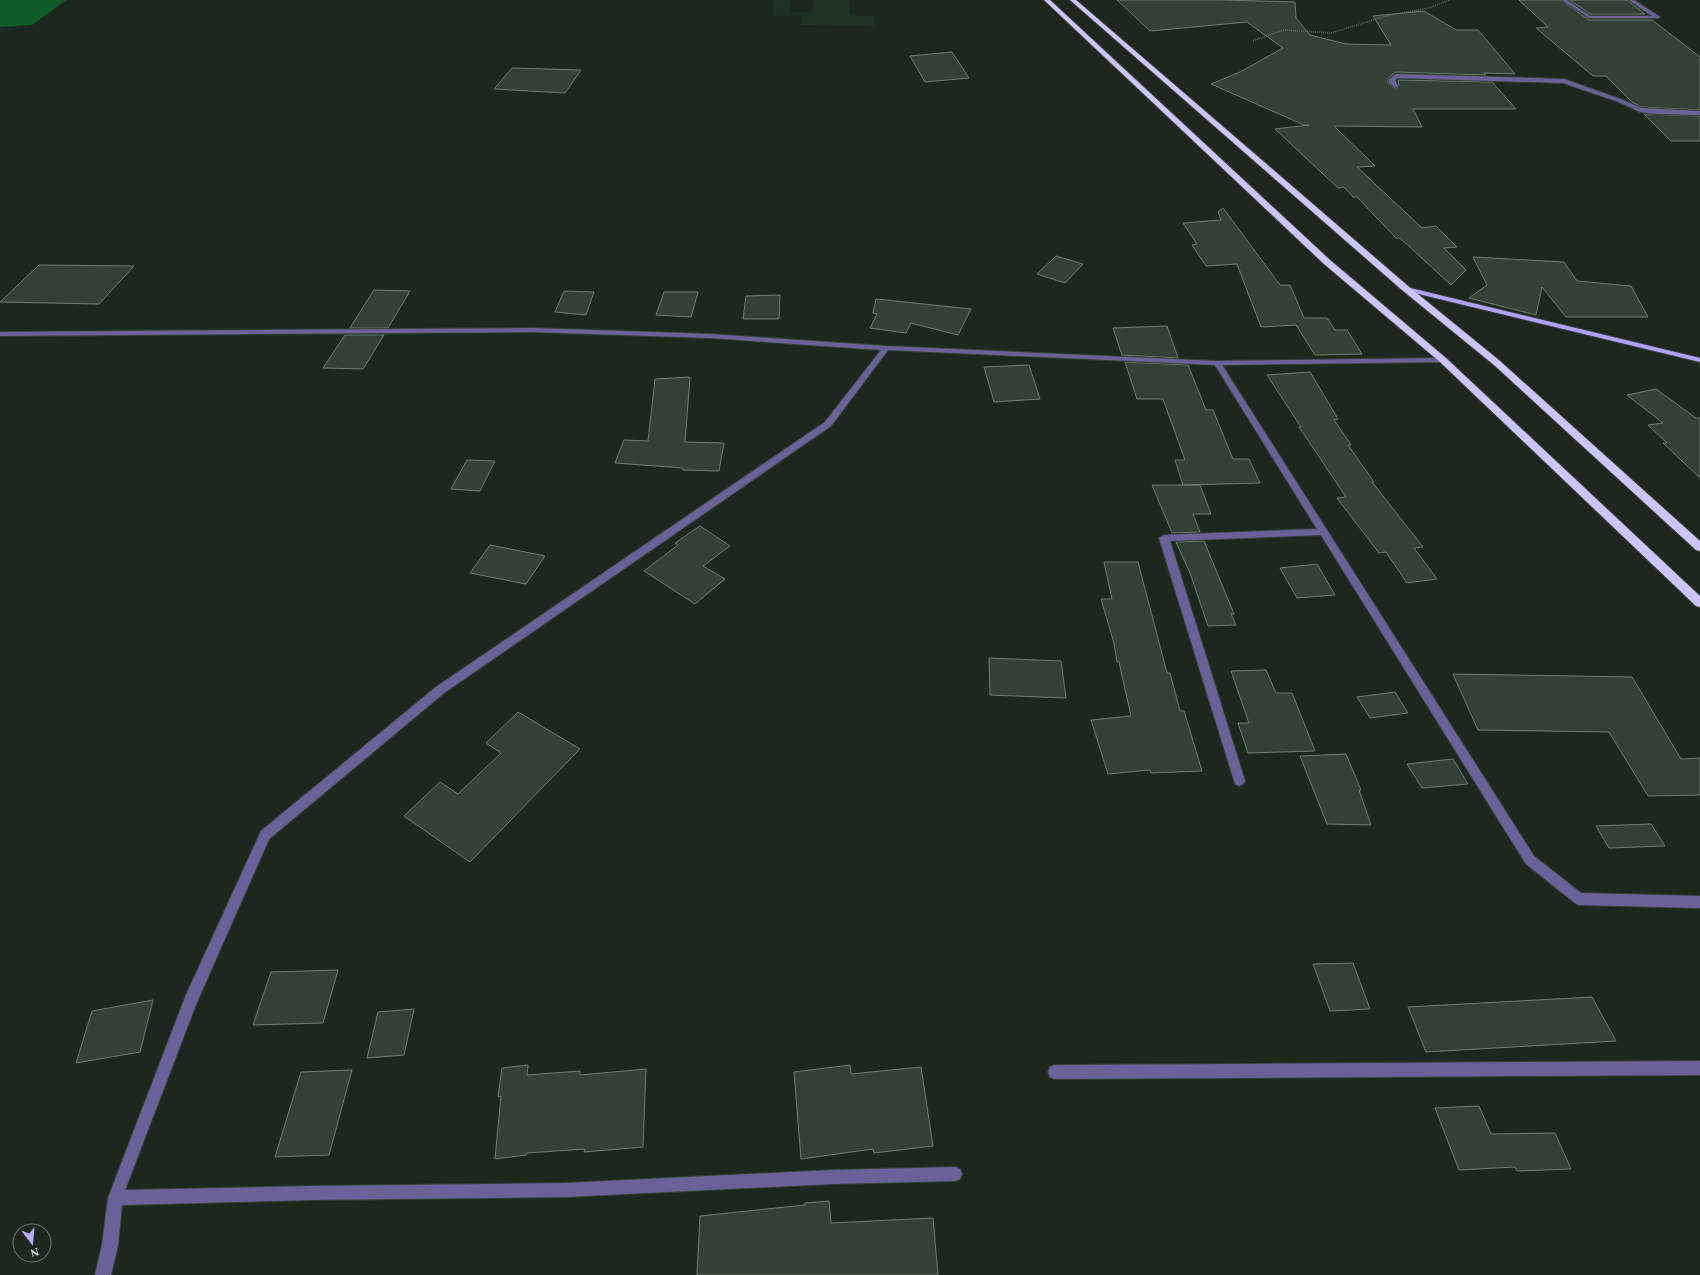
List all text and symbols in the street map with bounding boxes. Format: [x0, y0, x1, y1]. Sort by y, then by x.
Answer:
north arrow [12, 1223, 52, 1263]
text: N [29, 1246, 40, 1259]

